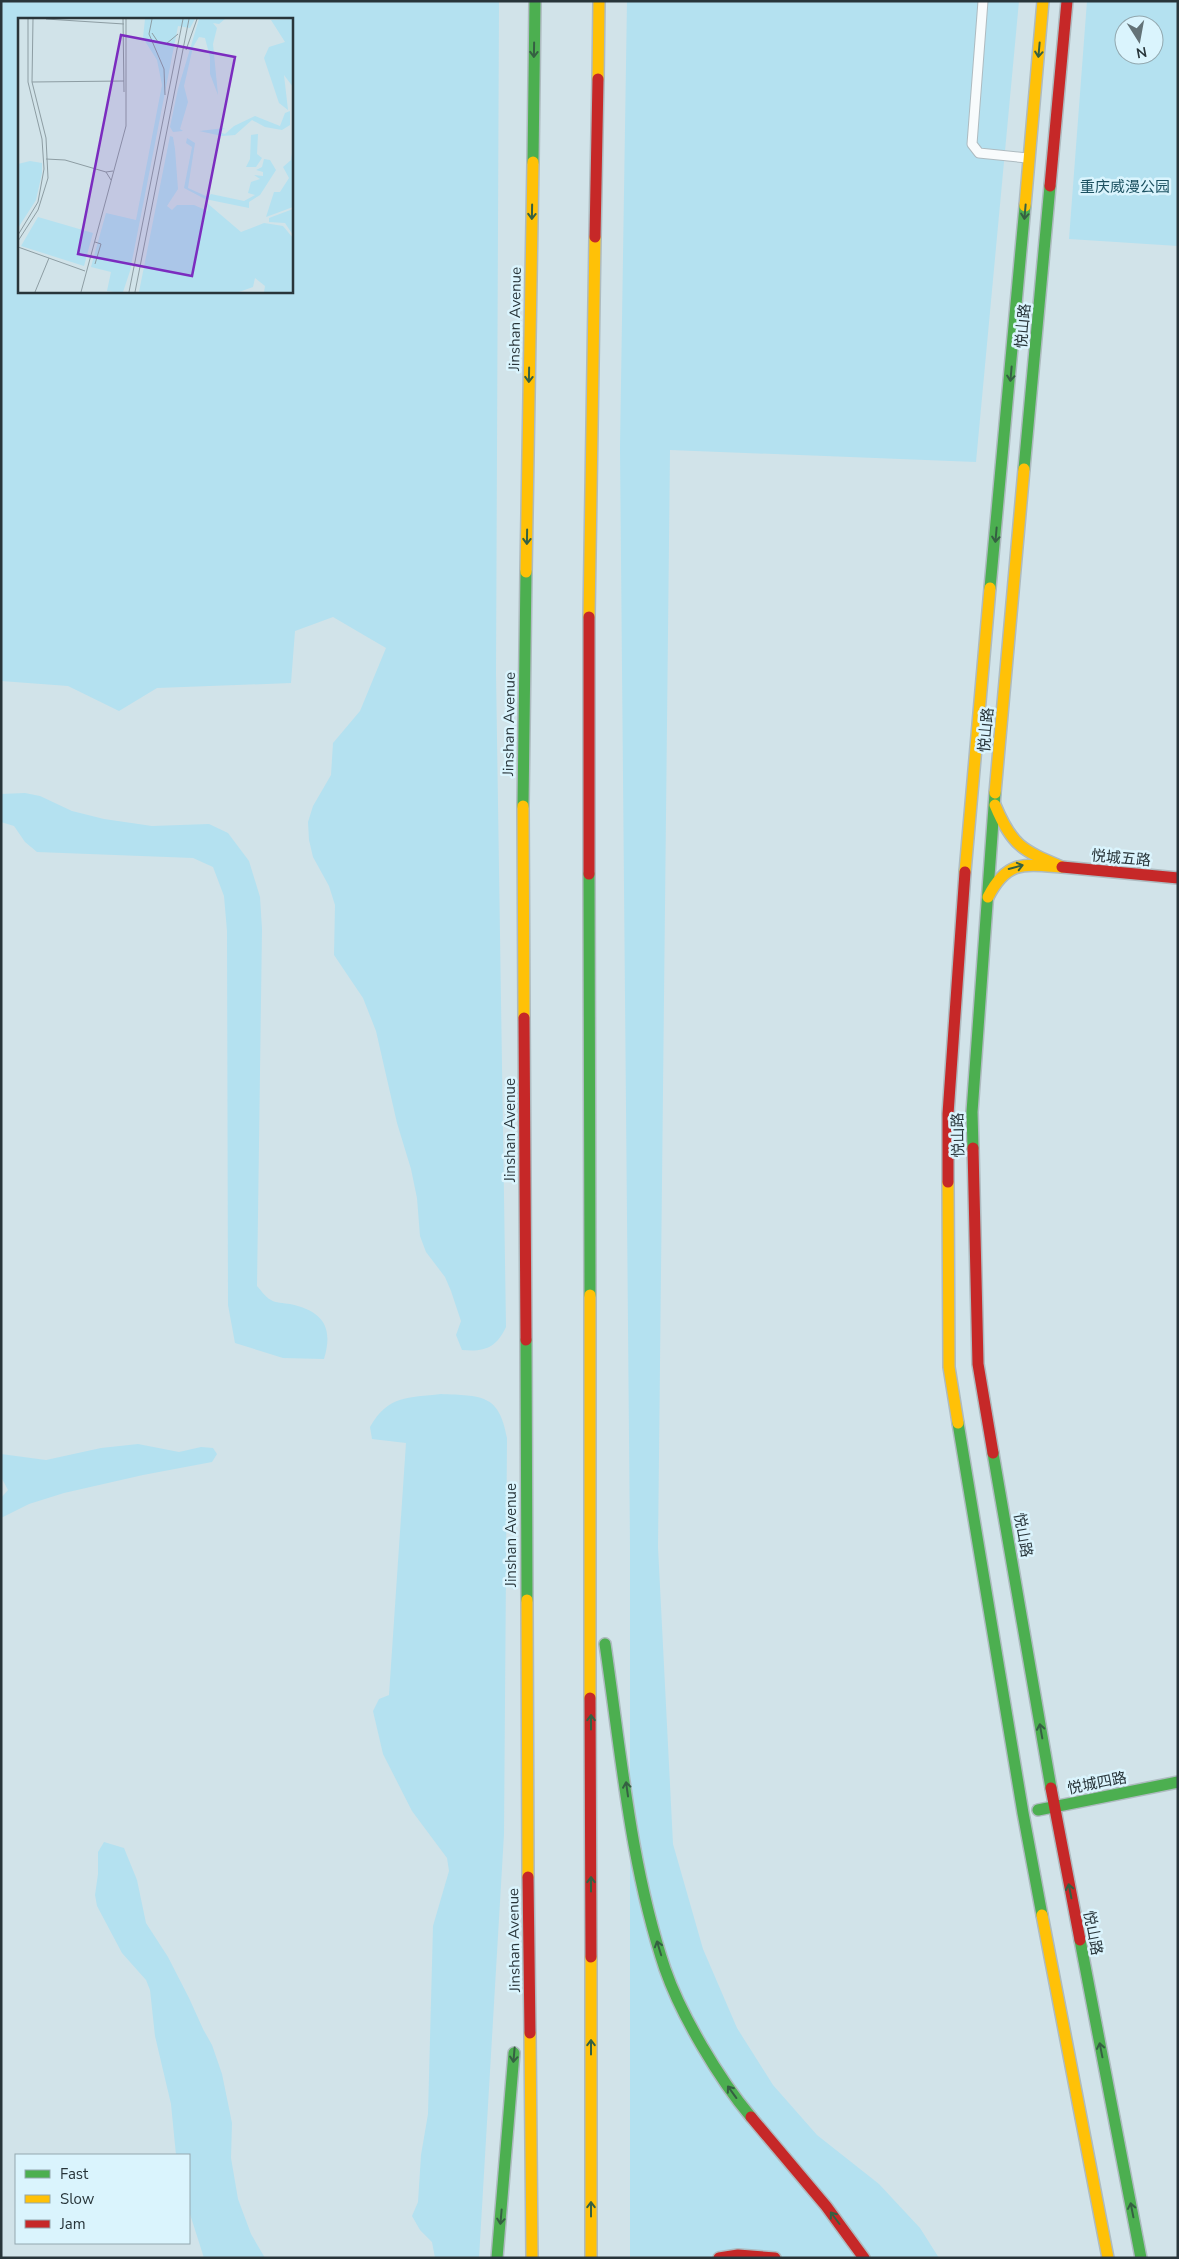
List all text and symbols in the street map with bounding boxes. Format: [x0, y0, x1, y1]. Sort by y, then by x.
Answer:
north arrow [1114, 15, 1164, 65]
inset map [18, 18, 292, 292]
one-way arrow [530, 42, 539, 58]
one-way arrow [1034, 42, 1044, 58]
text: N [1134, 42, 1148, 63]
park label: 重庆威漫公园 [1080, 177, 1170, 197]
one-way arrow [1021, 203, 1030, 219]
one-way arrow [527, 204, 537, 220]
street label: Jinshan Avenue [504, 267, 526, 372]
street label: 悦山路 [1011, 303, 1035, 349]
one-way arrow [1006, 365, 1015, 381]
one-way arrow [525, 367, 534, 383]
one-way arrow [991, 527, 1001, 543]
one-way arrow [522, 529, 532, 545]
street label: Jinshan Avenue [498, 672, 520, 777]
street label: 悦山路 [974, 707, 998, 753]
street label: 悦城五路 [1090, 845, 1152, 871]
one-way arrow [1008, 862, 1024, 871]
street label: Jinshan Avenue [500, 1078, 520, 1183]
street label: 悦山路 [948, 1112, 968, 1158]
street label: Jinshan Avenue [501, 1483, 521, 1588]
street label: 悦山路 [1009, 1511, 1037, 1559]
one-way arrow [586, 1714, 596, 1730]
one-way arrow [1035, 1723, 1045, 1739]
street label: 悦城四路 [1066, 1767, 1128, 1799]
one-way arrow [622, 1781, 632, 1797]
one-way arrow [586, 1876, 596, 1892]
one-way arrow [1065, 1883, 1074, 1899]
street label: Jinshan Avenue [503, 1888, 525, 1993]
street label: 悦山路 [1079, 1909, 1107, 1957]
one-way arrow [654, 1941, 663, 1957]
one-way arrow [586, 2039, 596, 2055]
one-way arrow [1096, 2043, 1105, 2059]
one-way arrow [509, 2047, 519, 2063]
one-way arrow [727, 2086, 737, 2100]
legend [15, 2154, 190, 2244]
text: Fast [60, 2164, 89, 2184]
text: Slow [60, 2189, 95, 2209]
one-way arrow [586, 2201, 596, 2218]
one-way arrow [1127, 2202, 1136, 2218]
one-way arrow [496, 2209, 506, 2225]
one-way arrow [830, 2211, 840, 2225]
text: Jam [59, 2214, 86, 2234]

